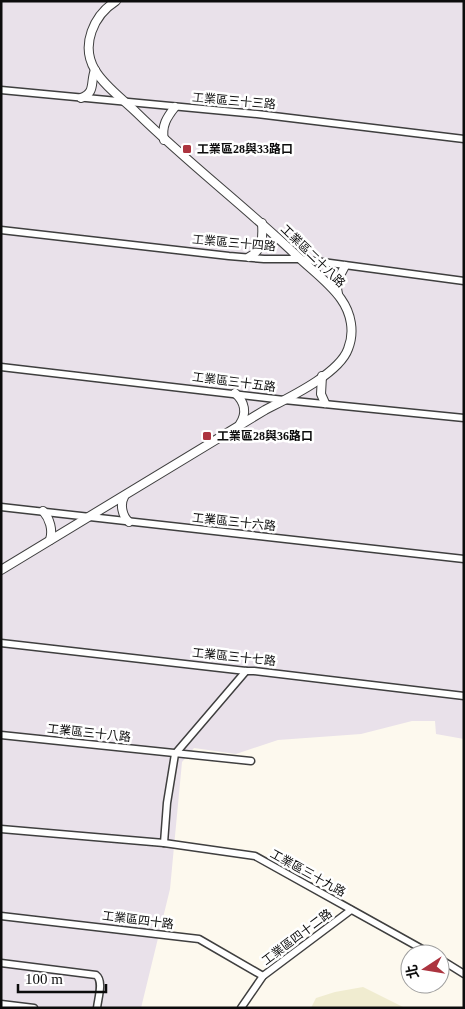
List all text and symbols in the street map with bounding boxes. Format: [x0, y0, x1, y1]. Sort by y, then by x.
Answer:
street label: 工業區三十三路 [192, 90, 276, 112]
place label: 工業區28與33路口 [197, 142, 293, 156]
marker: 工業區28與33路口 [181, 143, 193, 155]
street label: 工業區二十八路 [278, 222, 348, 290]
street label: 工業區三十四路 [192, 232, 276, 254]
street label: 工業區三十五路 [191, 370, 277, 394]
place label: 工業區28與36路口 [217, 429, 313, 443]
marker: 工業區28與36路口 [201, 430, 213, 442]
street label: 工業區三十六路 [191, 511, 277, 533]
street label: 工業區三十七路 [191, 646, 277, 668]
street label: 工業區三十八路 [46, 722, 132, 744]
street label: 工業區三十九路 [268, 847, 348, 899]
street label: 工業區四十二路 [259, 906, 335, 968]
street label: 工業區四十路 [101, 909, 175, 931]
north arrow [400, 944, 450, 994]
scale bar [18, 962, 105, 994]
text: 北 [404, 963, 422, 980]
text: 100 m [25, 971, 63, 987]

